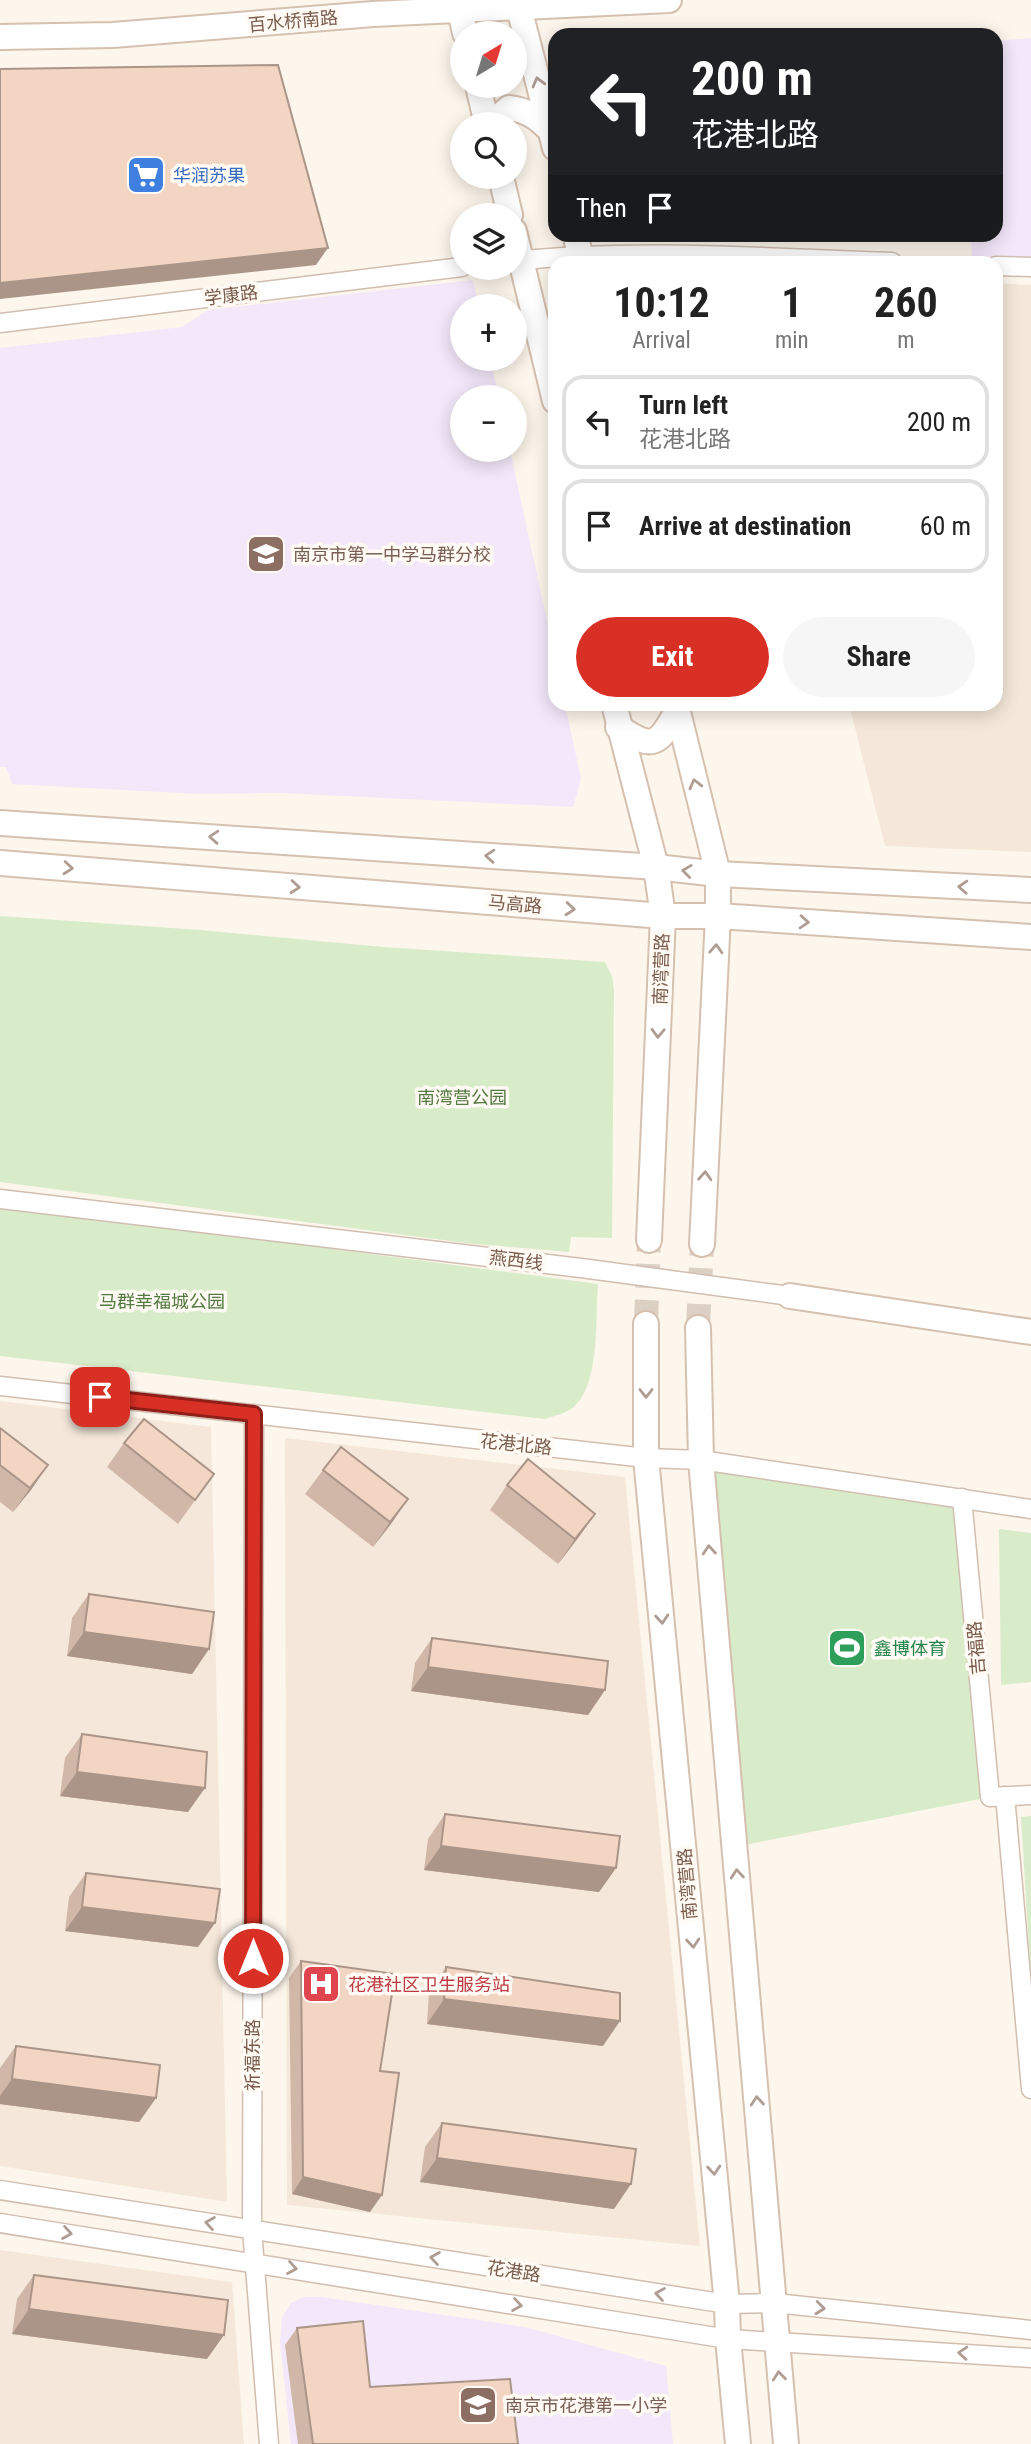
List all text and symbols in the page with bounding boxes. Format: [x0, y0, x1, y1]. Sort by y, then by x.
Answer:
street label: 百水桥南路 [247, 7, 339, 35]
north arrow [450, 21, 527, 98]
map controls [450, 21, 527, 462]
text: 200 m [691, 50, 813, 107]
icon: left [576, 56, 667, 147]
one-way arrow [532, 76, 546, 88]
button: search [450, 112, 527, 189]
text: 花港北路 [691, 116, 819, 154]
supermarket icon: 华润苏果 [125, 154, 167, 196]
place label: 华润苏果 [173, 165, 245, 186]
icon: arrive [641, 189, 679, 227]
text: Then [576, 193, 627, 223]
button: layers [450, 203, 527, 280]
text: 10:12 [613, 278, 710, 327]
text: 1 [781, 278, 802, 327]
text: 260 [874, 278, 938, 327]
street label: 学康路 [203, 281, 259, 309]
button: + [450, 294, 527, 371]
text: Arrival [632, 327, 691, 354]
text: min [775, 327, 809, 354]
text: m [897, 327, 914, 354]
button: − [450, 385, 527, 462]
text: Turn left [639, 390, 728, 420]
icon: left [580, 403, 618, 441]
text: 200 m [907, 407, 971, 437]
text: 花港北路 [639, 426, 731, 453]
icon: arrive [580, 507, 618, 545]
text: Arrive at destination [639, 511, 851, 541]
text: 60 m [920, 511, 971, 541]
school or university icon: 南京市第一中学马群分校 [245, 533, 287, 575]
place label: 南京市第一中学马群分校 [293, 544, 491, 565]
button: Exit [576, 617, 769, 697]
button: Share [783, 617, 975, 697]
one-way arrow [689, 779, 703, 791]
one-way arrow [208, 830, 219, 845]
one-way arrow [484, 849, 495, 864]
one-way arrow [63, 860, 74, 875]
one-way arrow [681, 863, 693, 878]
one-way arrow [290, 879, 301, 894]
one-way arrow [957, 879, 968, 894]
street label: 马高路 [487, 891, 543, 917]
one-way arrow [565, 901, 576, 916]
one-way arrow [799, 914, 810, 929]
street label: 南湾营路 [649, 933, 673, 1005]
one-way arrow [709, 943, 724, 954]
one-way arrow [650, 1028, 665, 1039]
park label: 南湾营公园 [417, 1087, 507, 1108]
one-way arrow [698, 1170, 713, 1181]
street label: 燕西线 [488, 1246, 544, 1274]
park label: 马群幸福城公园 [99, 1291, 225, 1312]
pin [70, 1367, 130, 1427]
icon: arrive [81, 1378, 119, 1416]
one-way arrow [638, 1388, 654, 1398]
street label: 花港北路 [479, 1430, 553, 1458]
one-way arrow [702, 1544, 717, 1555]
one-way arrow [654, 1614, 669, 1625]
street label: 吉福路 [963, 1620, 989, 1676]
sports icon: 鑫博体育 [826, 1627, 868, 1669]
place label: 鑫博体育 [874, 1638, 946, 1659]
street label: 南湾营路 [673, 1847, 701, 1921]
one-way arrow [730, 1868, 745, 1879]
position arrow [216, 1921, 290, 1995]
one-way arrow [685, 1938, 700, 1949]
hospital icon: 花港社区卫生服务站 [300, 1963, 342, 2005]
place label: 花港社区卫生服务站 [348, 1974, 510, 1995]
street label: 祈福东路 [242, 2019, 263, 2091]
one-way arrow [750, 2095, 765, 2106]
one-way arrow [707, 2164, 722, 2176]
one-way arrow [204, 2216, 216, 2231]
one-way arrow [62, 2226, 73, 2241]
one-way arrow [429, 2251, 441, 2266]
street label: 花港路 [486, 2256, 542, 2286]
one-way arrow [286, 2260, 298, 2275]
one-way arrow [654, 2286, 666, 2301]
one-way arrow [511, 2297, 523, 2312]
one-way arrow [815, 2300, 826, 2315]
one-way arrow [957, 2346, 968, 2361]
one-way arrow [772, 2370, 787, 2382]
school or university icon: 南京市花港第一小学 [457, 2384, 499, 2426]
place label: 南京市花港第一小学 [505, 2395, 667, 2416]

